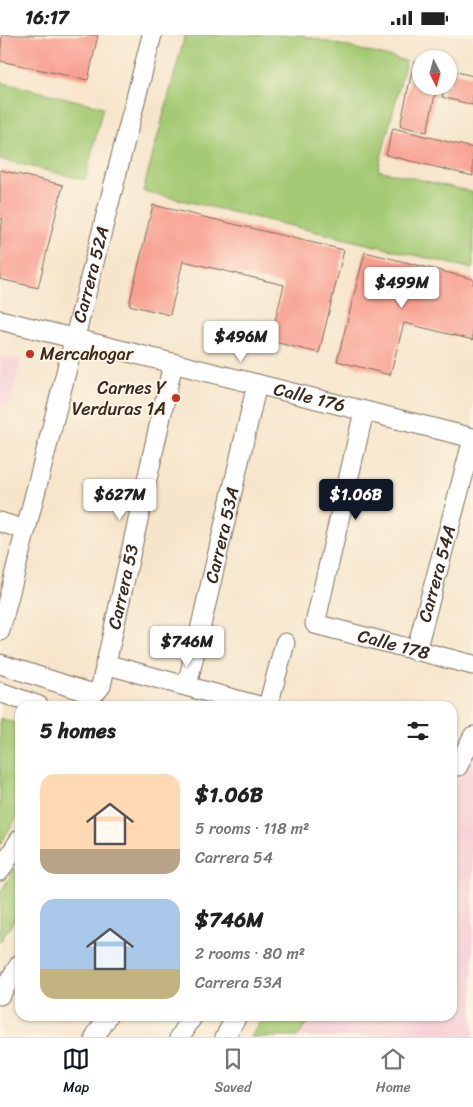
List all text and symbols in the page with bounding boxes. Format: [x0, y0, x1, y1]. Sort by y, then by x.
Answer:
text: 16:17 [25, 1, 69, 34]
north arrow [412, 50, 458, 95]
map controls [412, 50, 457, 95]
street label: Carrera 52A [63, 223, 119, 326]
pin: $499M [367, 267, 437, 309]
text: $499M [375, 268, 429, 297]
pin: $496M [206, 321, 276, 363]
text: $496M [215, 322, 267, 351]
place label: Mercahogar [40, 338, 135, 370]
marker: Mercahogar [24, 348, 36, 360]
place label: Carnes Y Verduras 1A [72, 372, 167, 425]
street label: Calle 176 [270, 373, 349, 422]
marker: Carnes Y Verduras 1A [170, 392, 182, 404]
pin: $627M [85, 479, 155, 521]
pin: $1.06B [315, 479, 397, 521]
text: $627M [94, 480, 146, 509]
text: $1.06B [330, 480, 382, 509]
street label: Carrera 53A [195, 484, 249, 586]
street label: Carrera 54A [408, 522, 465, 626]
street label: Carrera 53 [98, 541, 148, 633]
street label: Calle 178 [354, 620, 433, 669]
pin: $746M [152, 625, 222, 668]
text: $746M [161, 627, 213, 656]
text: 5 homes [40, 712, 116, 750]
icon: filters [404, 717, 432, 745]
text: $1.06B [195, 776, 263, 814]
icon: home [80, 794, 140, 854]
text: 5 rooms · 118 m² [195, 814, 309, 843]
text: Carrera 54 [195, 843, 273, 872]
text: $746M [195, 901, 263, 939]
icon: home [80, 919, 140, 979]
text: 2 rooms · 80 m² [195, 939, 305, 968]
text: Carrera 53A [195, 968, 282, 997]
tab: Map [62, 1045, 90, 1100]
tab: Saved [215, 1045, 251, 1100]
tab: Home [376, 1045, 411, 1100]

